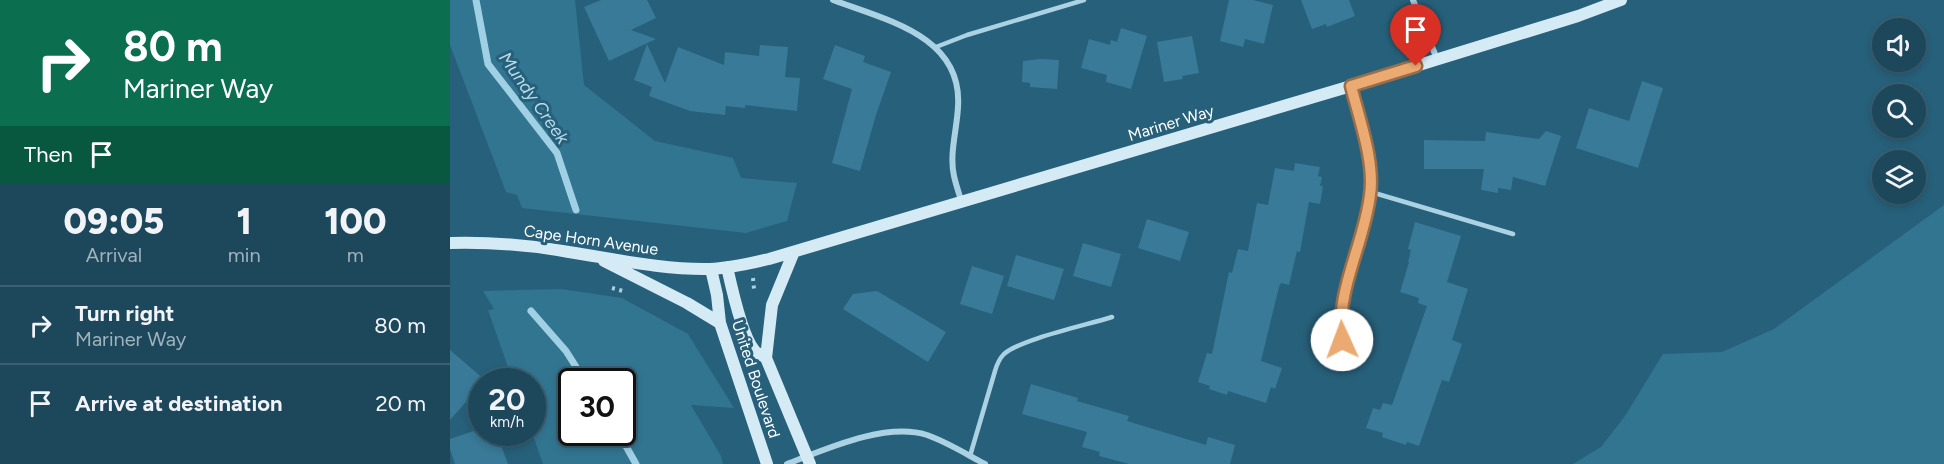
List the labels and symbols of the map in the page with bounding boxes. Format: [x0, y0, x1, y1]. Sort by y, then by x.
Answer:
pin [1390, 4, 1441, 66]
water label: Mundy Creek [494, 48, 575, 149]
street label: Mariner Way [1126, 101, 1217, 145]
street label: Cape Horn Avenue [523, 221, 660, 259]
position arrow [1310, 308, 1374, 372]
street label: United Boulevard [728, 318, 784, 440]
speed limit sign: 30 [558, 368, 636, 446]

